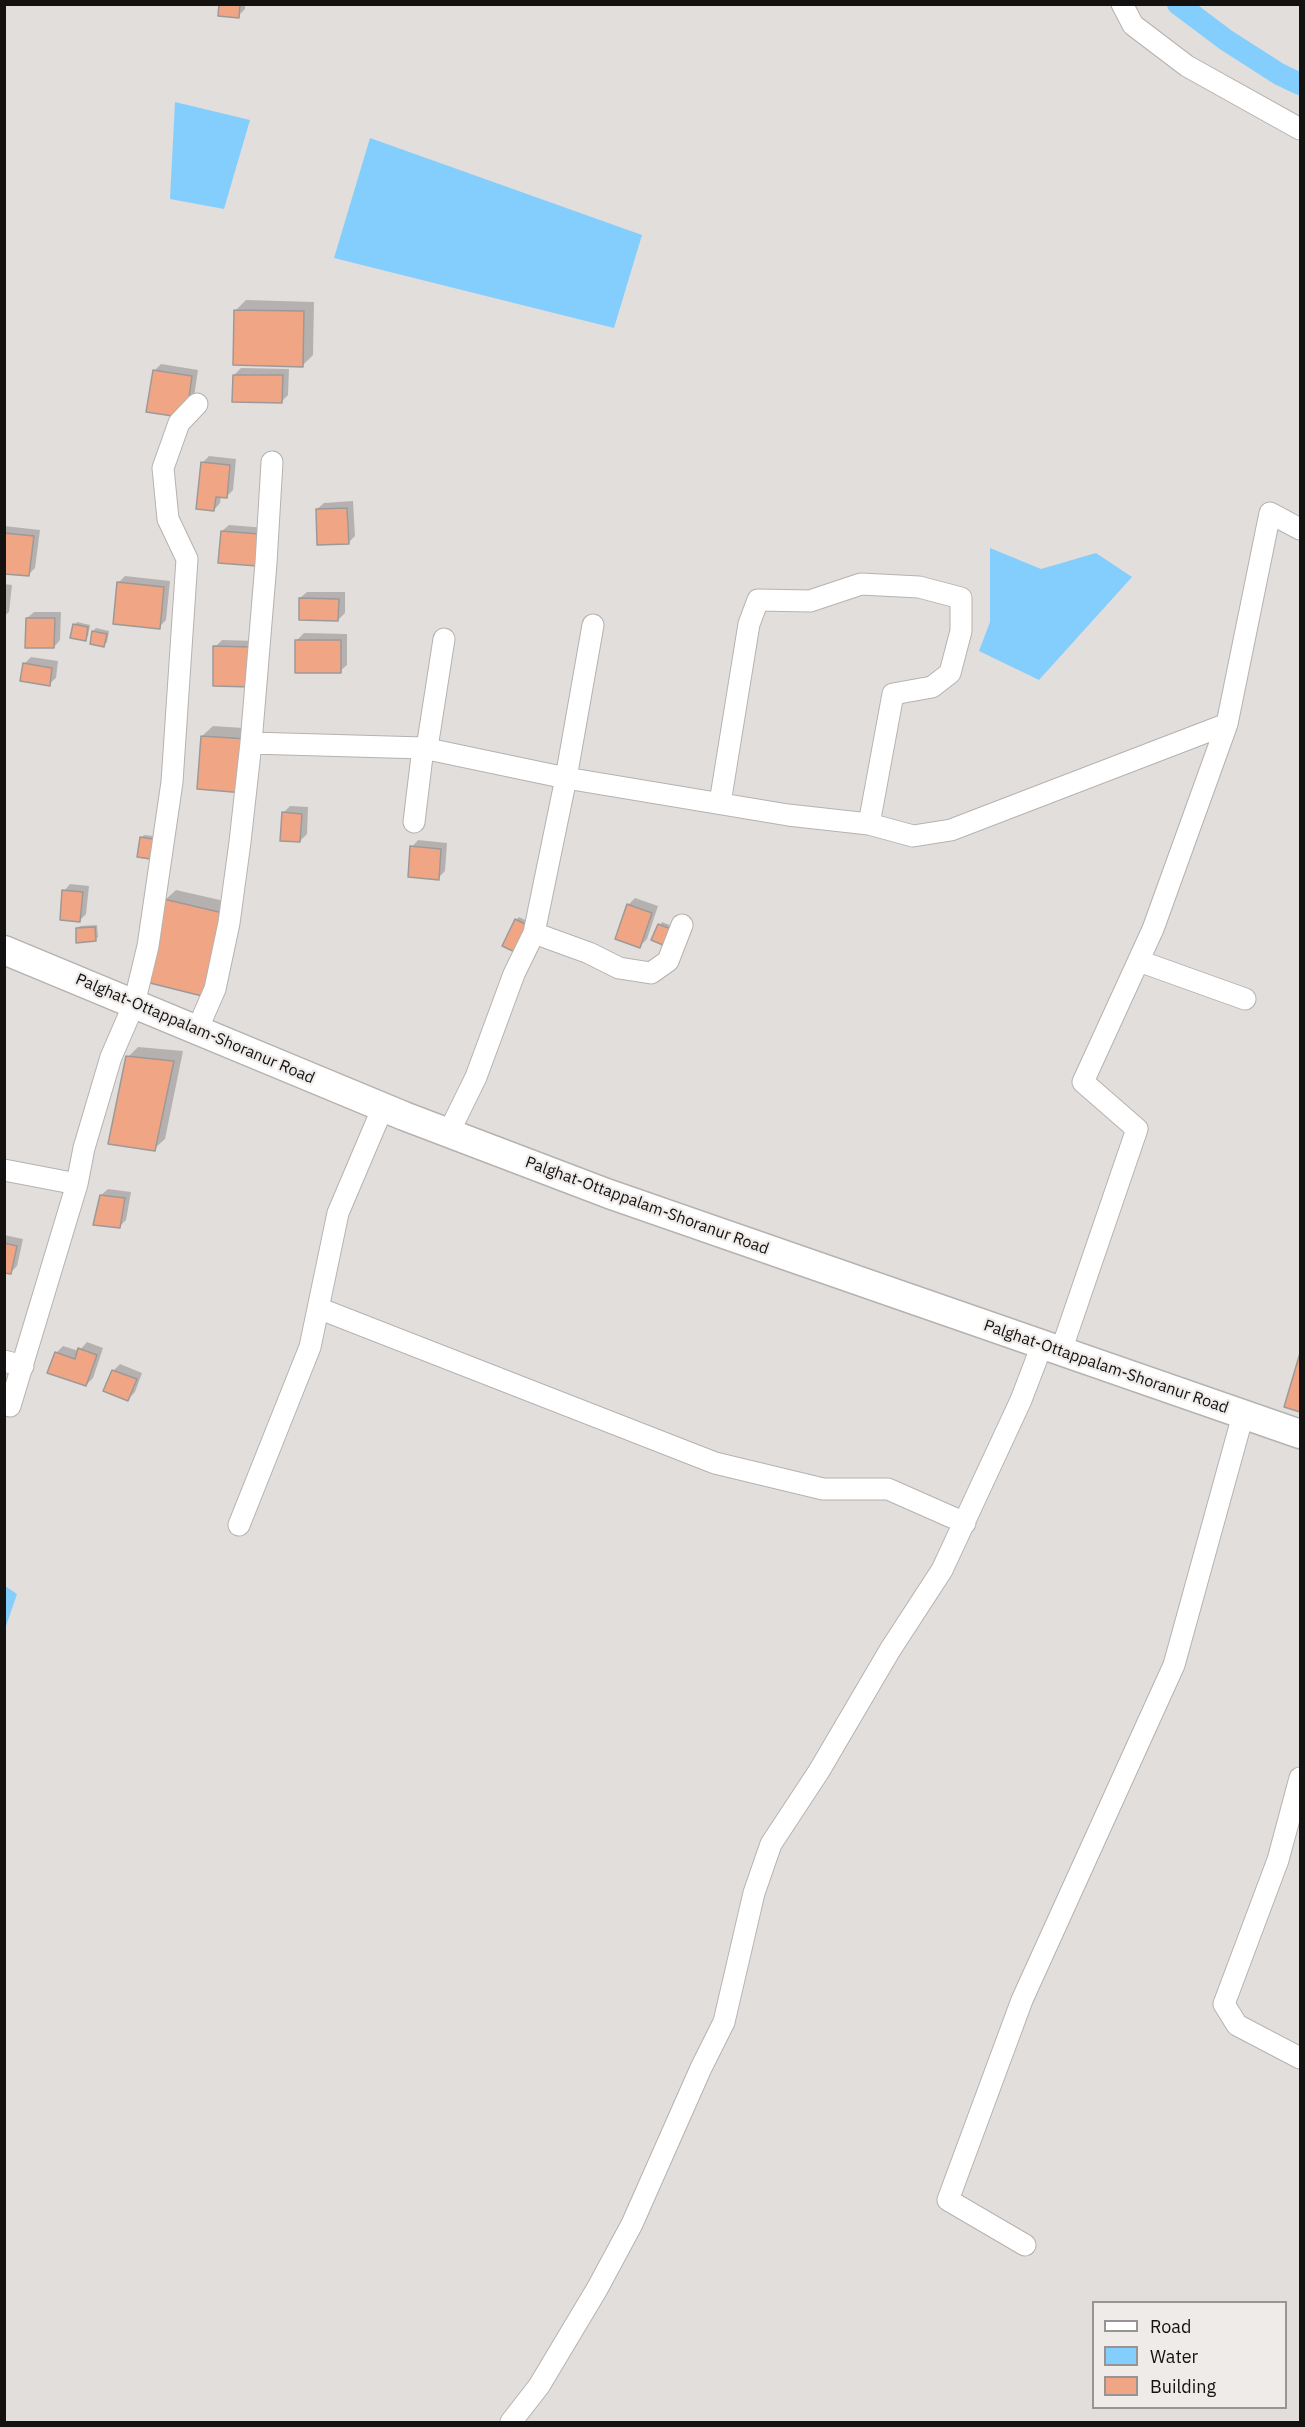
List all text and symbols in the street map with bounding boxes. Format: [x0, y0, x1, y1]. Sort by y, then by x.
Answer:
street label: Palghat-Ottappalam-Shoranur Road [73, 970, 317, 1088]
street label: Palghat-Ottappalam-Shoranur Road [523, 1153, 771, 1259]
street label: Palghat-Ottappalam-Shoranur Road [981, 1316, 1231, 1418]
legend [1092, 2301, 1287, 2409]
text: Road [1150, 2315, 1191, 2338]
text: Water [1150, 2345, 1198, 2368]
text: Building [1150, 2375, 1216, 2398]

